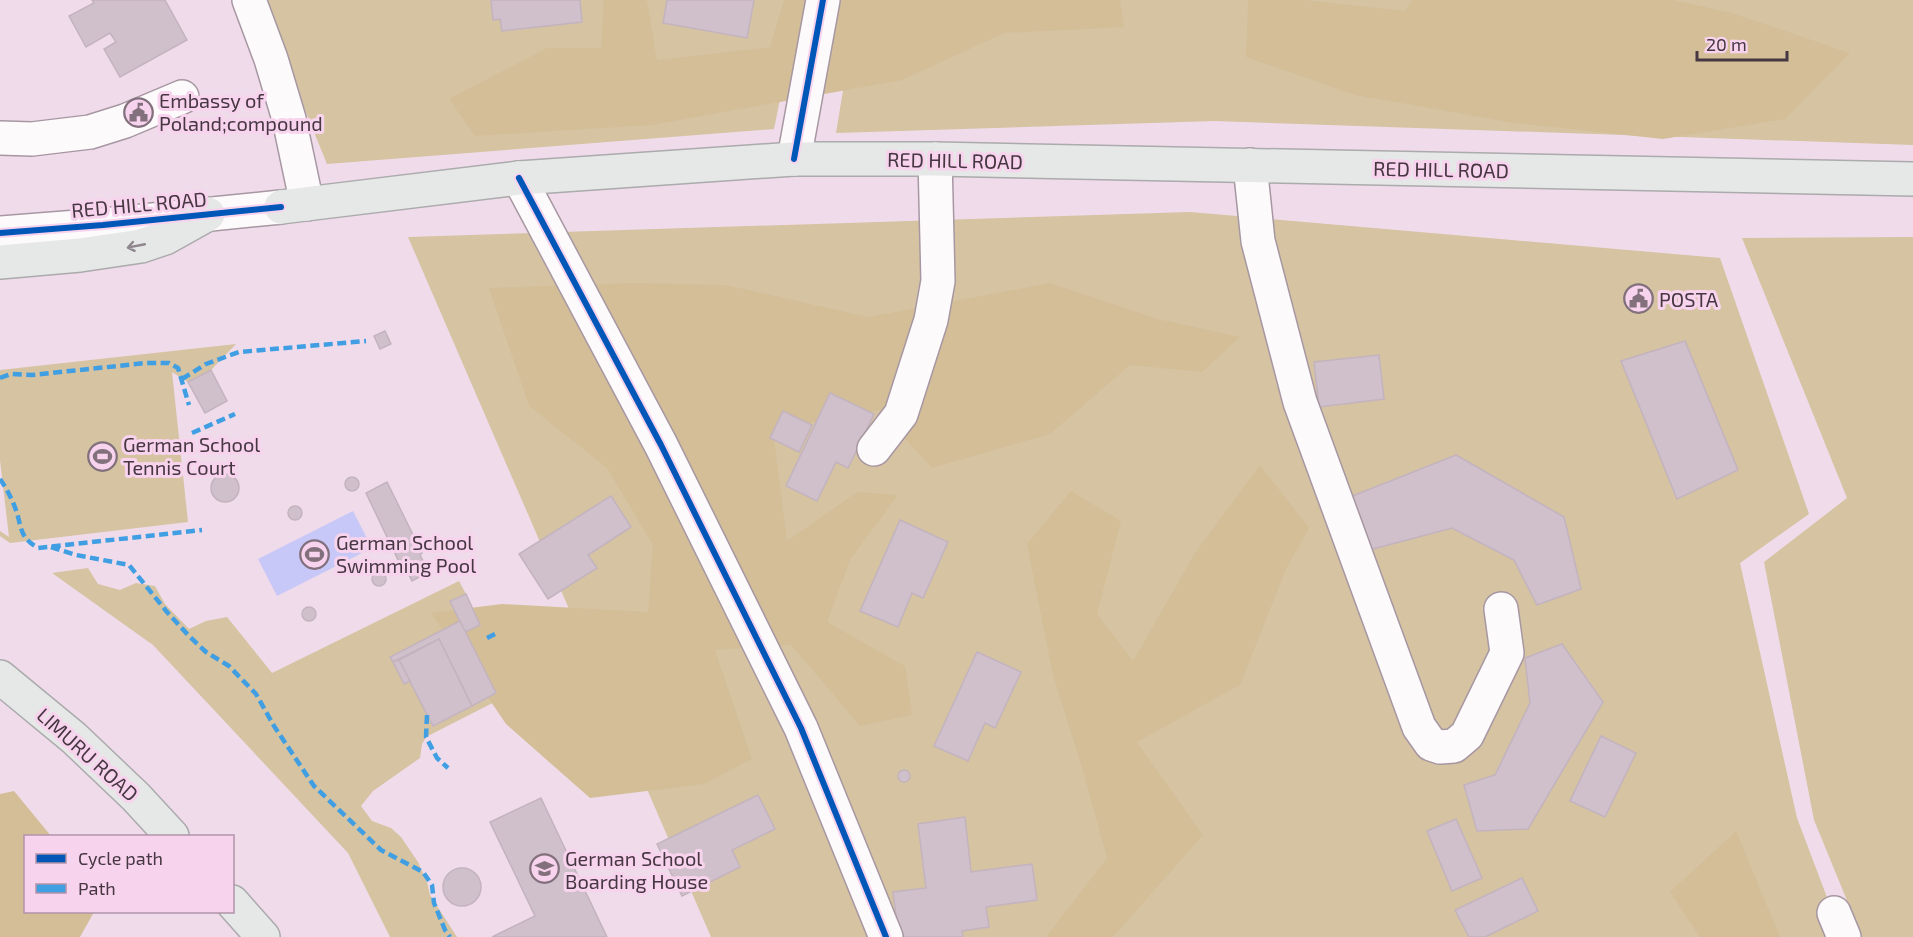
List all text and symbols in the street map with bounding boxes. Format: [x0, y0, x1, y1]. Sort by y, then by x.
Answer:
scale bar [1697, 24, 1787, 62]
text: 20 m [1706, 33, 1747, 55]
place label: Embassy of Poland;compound [159, 88, 323, 135]
public building icon: Embassy of Poland;compound [122, 96, 154, 128]
street label: RED HILL ROAD [887, 147, 1023, 173]
street label: RED HILL ROAD [1373, 156, 1509, 182]
street label: RED HILL ROAD [70, 186, 208, 222]
one-way arrow [127, 241, 146, 252]
public building icon: POSTA [1622, 283, 1654, 315]
place label: POSTA [1659, 287, 1719, 311]
place label: German School Tennis Court [123, 432, 260, 479]
sports icon: German School Tennis Court [86, 440, 118, 472]
place label: German School Swimming Pool [336, 530, 476, 577]
sports icon: German School Swimming Pool [299, 538, 331, 570]
street label: LIMURU ROAD [32, 702, 144, 806]
legend [24, 835, 234, 913]
place label: German School Boarding House [565, 846, 708, 893]
text: Cycle path [78, 847, 163, 869]
school or university icon: German School Boarding House [528, 853, 560, 885]
text: Path [78, 877, 116, 899]

